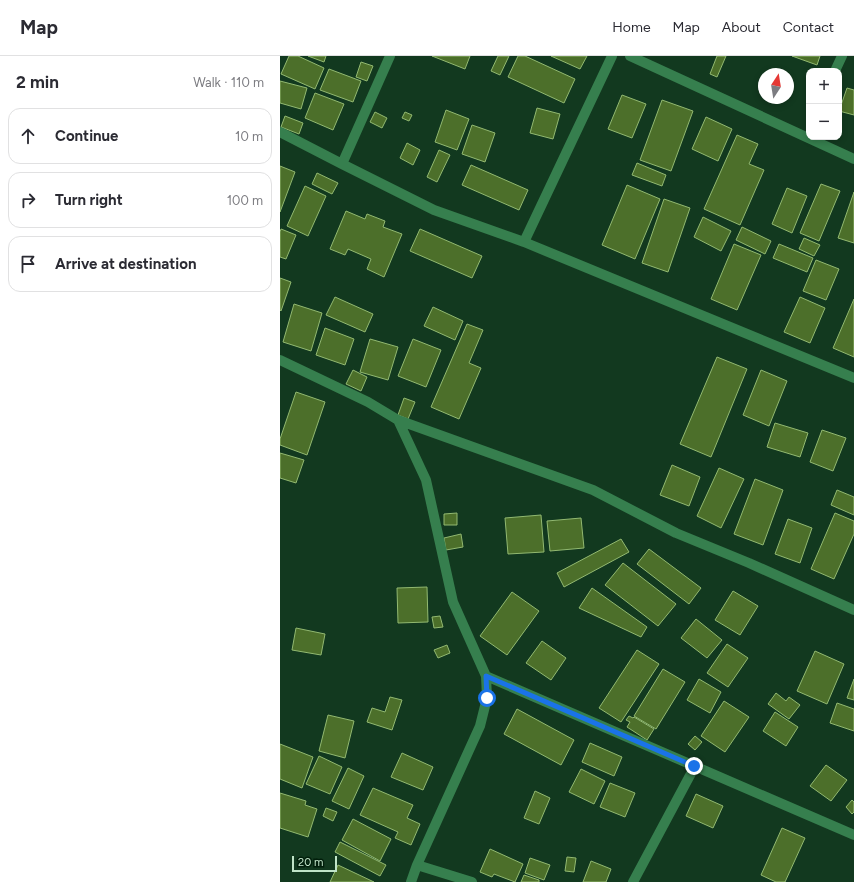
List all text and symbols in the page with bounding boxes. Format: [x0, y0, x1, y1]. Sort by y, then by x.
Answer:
text: Map [20, 16, 58, 39]
text: Home [612, 19, 651, 36]
text: Map [673, 19, 700, 36]
text: About [722, 19, 761, 36]
text: Contact [783, 19, 834, 36]
north arrow [758, 68, 794, 104]
map controls [806, 68, 842, 140]
button: + [806, 68, 842, 104]
text: 2 min [16, 72, 59, 92]
text: Walk · 110 m [193, 75, 264, 90]
button: − [806, 104, 842, 140]
icon: ahead [17, 125, 39, 147]
text: Continue [55, 127, 118, 145]
text: 10 m [235, 129, 263, 144]
icon: right [17, 189, 39, 211]
text: Turn right [55, 191, 123, 209]
text: 100 m [227, 193, 263, 208]
icon: arrive [17, 253, 39, 275]
text: Arrive at destination [55, 255, 196, 273]
route start [478, 689, 496, 707]
route end [685, 757, 703, 775]
scale bar [292, 854, 337, 873]
text: 20 m [298, 856, 323, 869]

